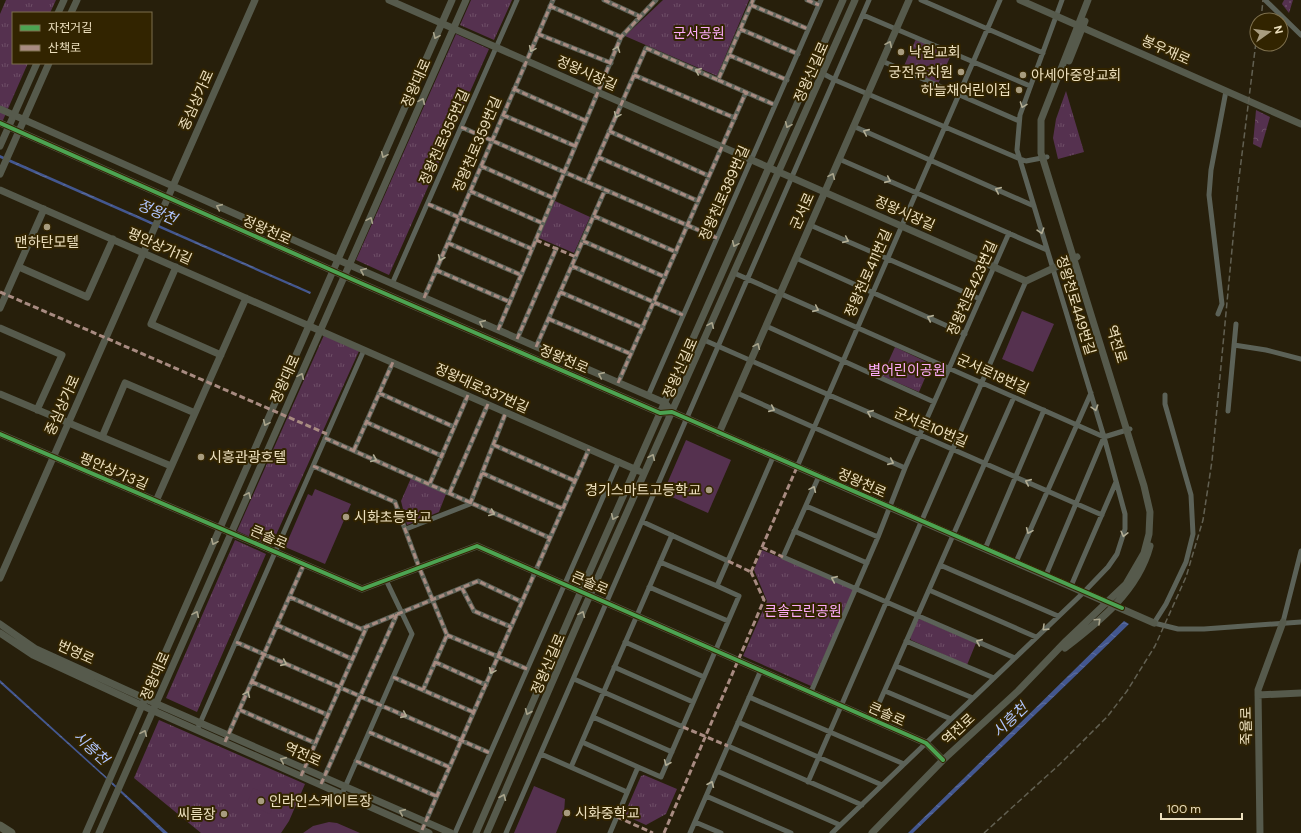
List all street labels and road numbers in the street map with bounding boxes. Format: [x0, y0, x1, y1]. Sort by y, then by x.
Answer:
street label: 봉우재로 [1139, 31, 1193, 69]
street label: 정왕신길로 [790, 39, 832, 105]
street label: 정왕시장길 [554, 52, 620, 94]
street label: 정왕대로 [397, 56, 435, 110]
street label: 중심상가로 [175, 67, 217, 133]
street label: 정왕천로355번길 [415, 86, 473, 188]
street label: 정왕천로359번길 [449, 93, 505, 195]
street label: 정왕천로389번길 [695, 143, 753, 243]
street label: 군서로 [786, 190, 818, 232]
street label: 정왕시장길 [872, 192, 938, 234]
street label: 정왕천로 [240, 211, 294, 249]
street label: 평안상가1길 [125, 224, 195, 268]
street label: 정왕천로411번길 [841, 226, 895, 320]
street label: 정왕천로423번길 [943, 238, 1001, 338]
street label: 정왕천로449번길 [1052, 253, 1100, 357]
street label: 역전로 [1103, 323, 1131, 365]
street label: 정왕신길로 [659, 335, 701, 401]
street label: 정왕천로 [537, 341, 591, 377]
street label: 군서로18번길 [954, 350, 1032, 398]
street label: 정왕대로 [266, 352, 304, 406]
street label: 정왕대로337번길 [432, 359, 532, 417]
street label: 중심상가로 [41, 372, 83, 438]
street label: 군서로10번길 [891, 403, 971, 451]
street label: 평안상가3길 [77, 449, 151, 493]
street label: 정왕천로 [835, 464, 889, 502]
street label: 큰솔로 [248, 521, 290, 553]
street label: 큰솔로 [569, 567, 611, 599]
street label: 정왕신길로 [527, 631, 569, 697]
street label: 번영로 [55, 636, 97, 668]
street label: 정왕대로 [136, 649, 174, 703]
street label: 큰솔로 [866, 698, 908, 730]
street label: 죽율로 [1237, 706, 1255, 745]
street label: 역전로 [938, 709, 978, 749]
street label: 역전로 [282, 738, 324, 770]

